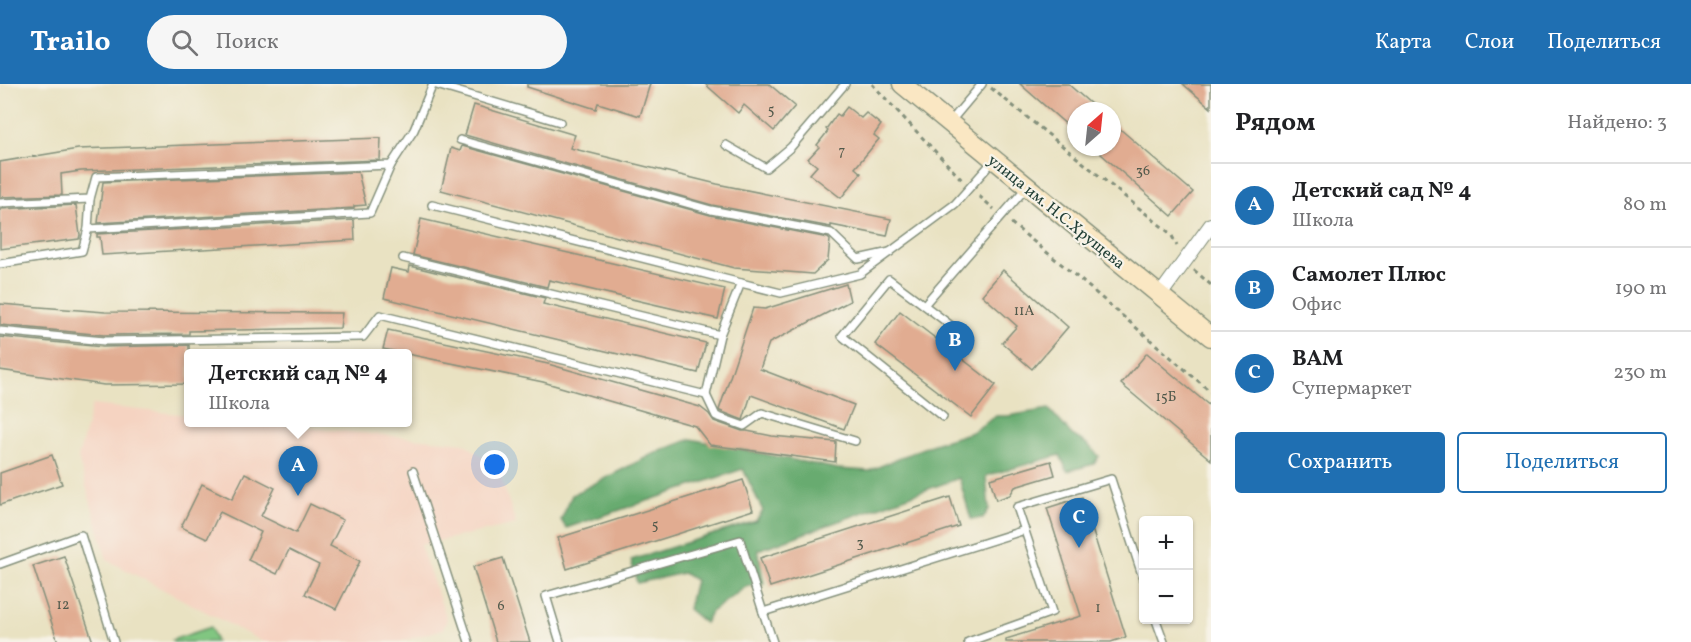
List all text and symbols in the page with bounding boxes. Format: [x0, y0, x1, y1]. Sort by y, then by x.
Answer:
search box [147, 15, 567, 69]
text: Trailo [30, 23, 111, 62]
icon: search [168, 26, 201, 59]
text: Поиск [216, 27, 279, 58]
text: Карта [1375, 28, 1432, 57]
text: Слои [1465, 28, 1514, 57]
text: Поделиться [1547, 28, 1661, 57]
house number: 5 [768, 101, 774, 120]
north arrow [1067, 102, 1121, 156]
text: Рядом [1235, 105, 1315, 141]
text: Найдено: 3 [1567, 109, 1667, 137]
house number: 7 [839, 142, 846, 161]
street label: улица им. Н.С.Хрущева [982, 150, 1129, 275]
house number: 36 [1136, 162, 1150, 181]
text: Детский сад № 4 [1292, 176, 1472, 207]
text: A [1247, 191, 1262, 219]
text: 80 m [1623, 191, 1667, 219]
text: Школа [1292, 207, 1354, 235]
text: Самолет Плюс [1292, 260, 1446, 291]
text: B [1248, 275, 1261, 303]
text: 190 m [1615, 275, 1667, 303]
text: Офис [1292, 291, 1342, 319]
house number: 11А [1014, 302, 1034, 321]
pin: B [936, 322, 974, 371]
text: ВАМ [1292, 344, 1343, 375]
popup [184, 349, 412, 427]
text: Детский сад № 4 [208, 359, 388, 390]
text: C [1248, 359, 1261, 387]
text: 230 m [1613, 359, 1667, 387]
text: Супермаркет [1292, 375, 1412, 403]
house number: 15Б [1156, 388, 1176, 407]
text: Школа [208, 390, 270, 418]
button: Сохранить [1235, 432, 1445, 493]
button: Поделиться [1457, 432, 1667, 493]
pin: A [278, 446, 318, 496]
your location [480, 450, 509, 479]
pin: C [1060, 498, 1098, 548]
house number: 5 [652, 516, 658, 535]
map controls [1139, 516, 1193, 624]
button: + [1139, 516, 1193, 570]
house number: 3 [856, 534, 864, 553]
button: − [1139, 570, 1193, 624]
house number: 12 [57, 596, 69, 615]
house number: 6 [497, 597, 505, 616]
house number: 1 [1095, 599, 1101, 618]

